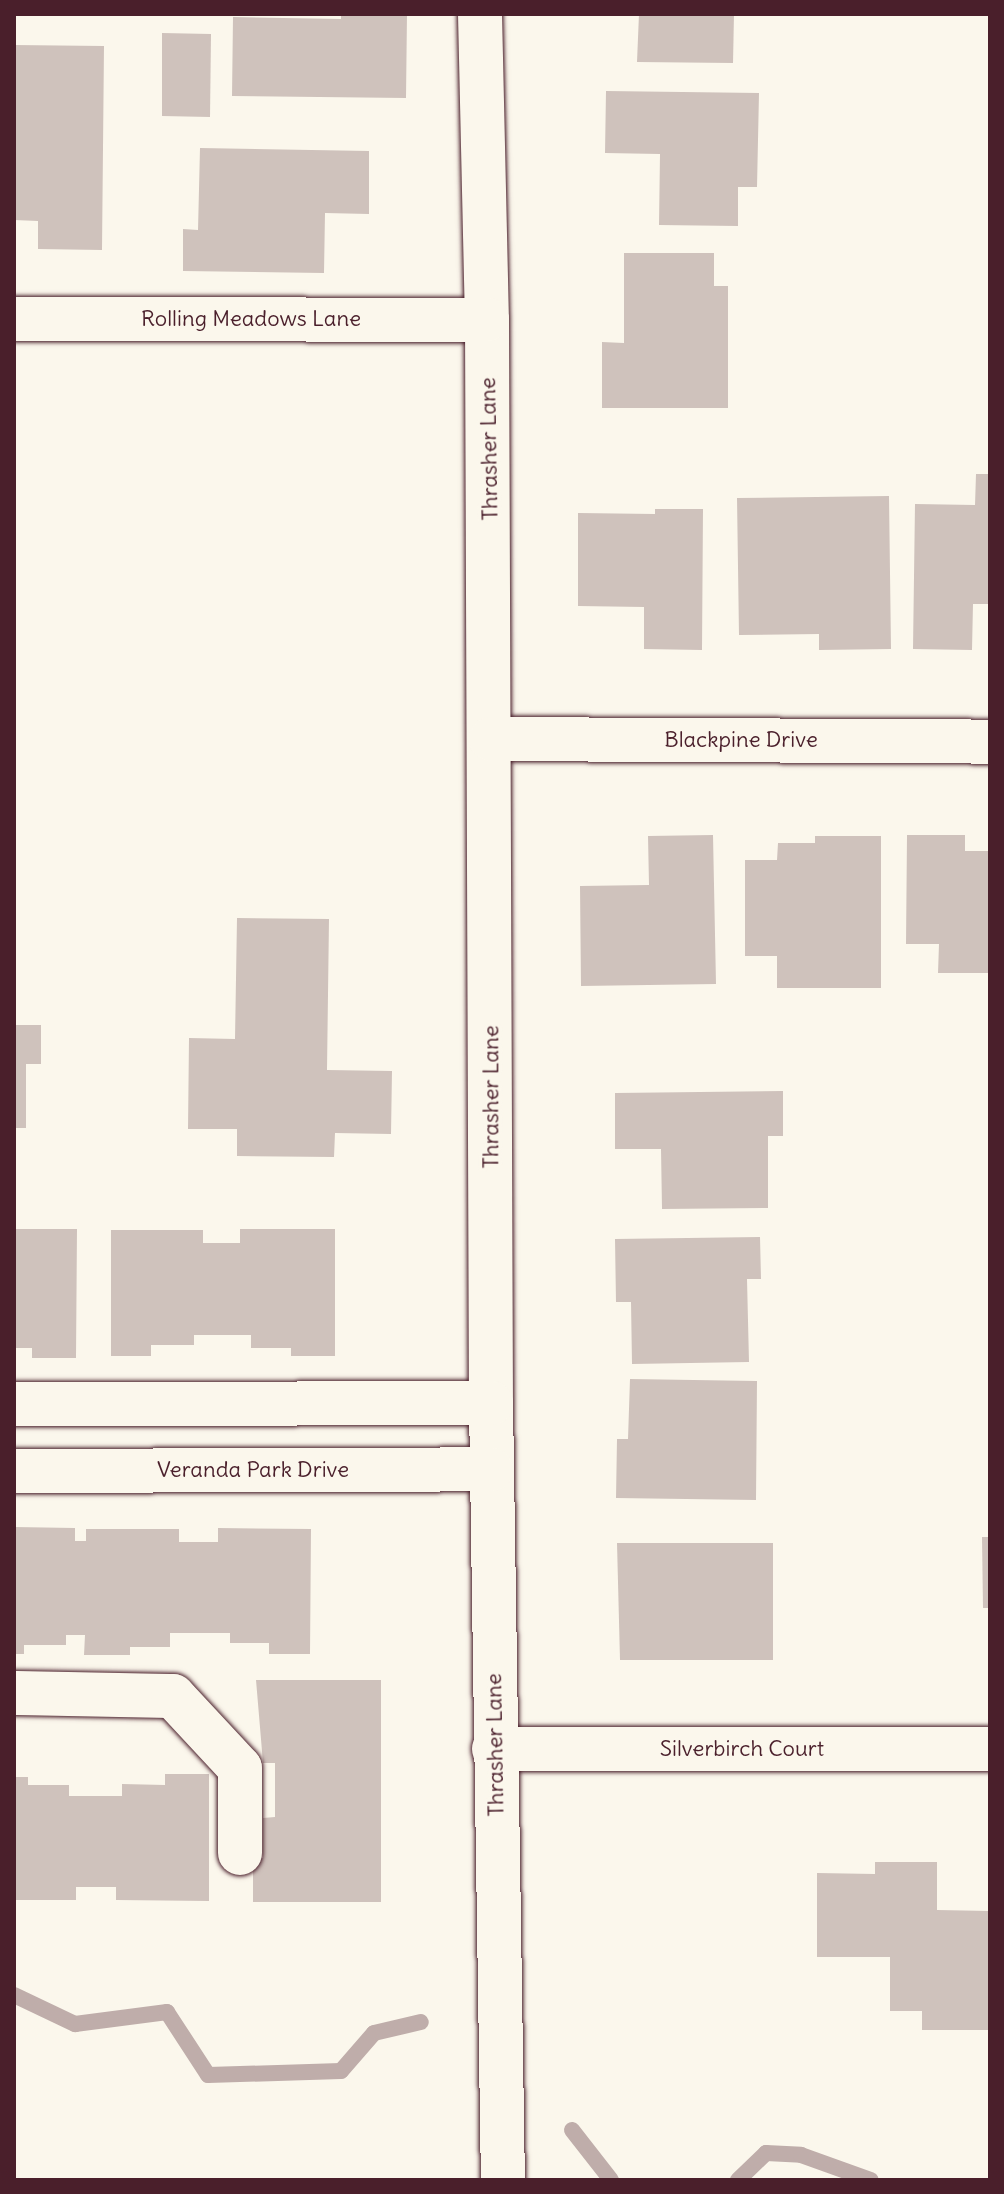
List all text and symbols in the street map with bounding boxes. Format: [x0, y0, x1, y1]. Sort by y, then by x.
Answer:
street label: Rolling Meadows Lane [141, 306, 361, 332]
street label: Thrasher Lane [475, 377, 503, 521]
street label: Blackpine Drive [664, 727, 818, 753]
street label: Thrasher Lane [478, 1025, 504, 1169]
street label: Veranda Park Drive [157, 1457, 349, 1483]
street label: Thrasher Lane [481, 1673, 509, 1817]
street label: Silverbirch Court [660, 1736, 824, 1762]

